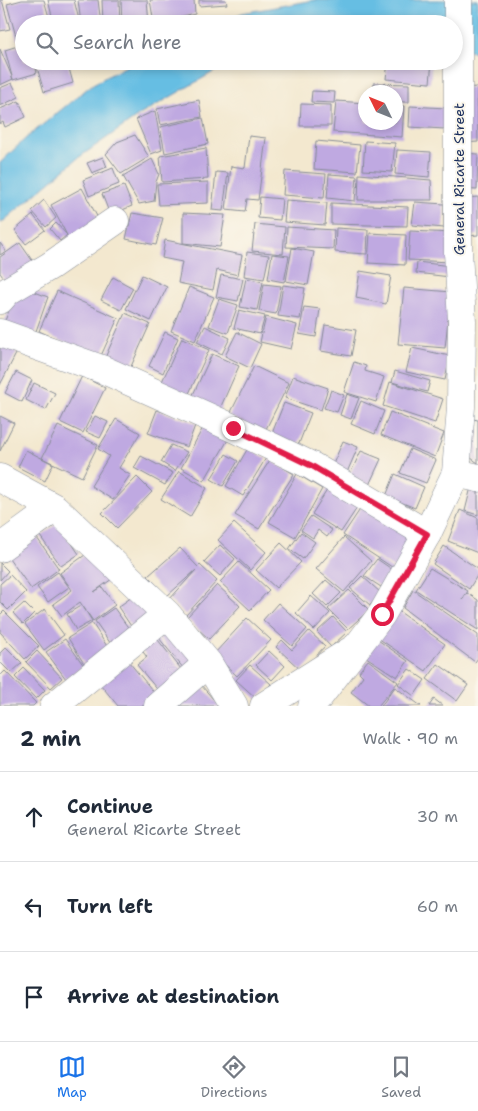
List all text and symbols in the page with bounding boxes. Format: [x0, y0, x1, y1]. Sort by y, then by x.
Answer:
search box [15, 15, 463, 70]
icon: search [33, 29, 61, 57]
text: Search here [73, 30, 182, 55]
north arrow [358, 85, 403, 130]
street label: General Ricarte Street [450, 103, 468, 255]
route end [222, 417, 245, 440]
route start [371, 603, 394, 626]
text: 2 min [20, 725, 81, 753]
text: Walk · 90 m [363, 728, 458, 749]
text: Continue [67, 794, 153, 819]
icon: ahead [20, 803, 48, 831]
text: 30 m [417, 806, 458, 827]
text: General Ricarte Street [67, 819, 241, 840]
icon: left [20, 893, 48, 921]
text: Turn left [67, 894, 153, 919]
text: 60 m [417, 896, 458, 917]
icon: arrive [20, 983, 48, 1011]
text: Arrive at destination [67, 984, 279, 1009]
tab: Map [57, 1053, 87, 1101]
tab: Directions [201, 1053, 267, 1101]
tab: Saved [381, 1053, 421, 1101]

